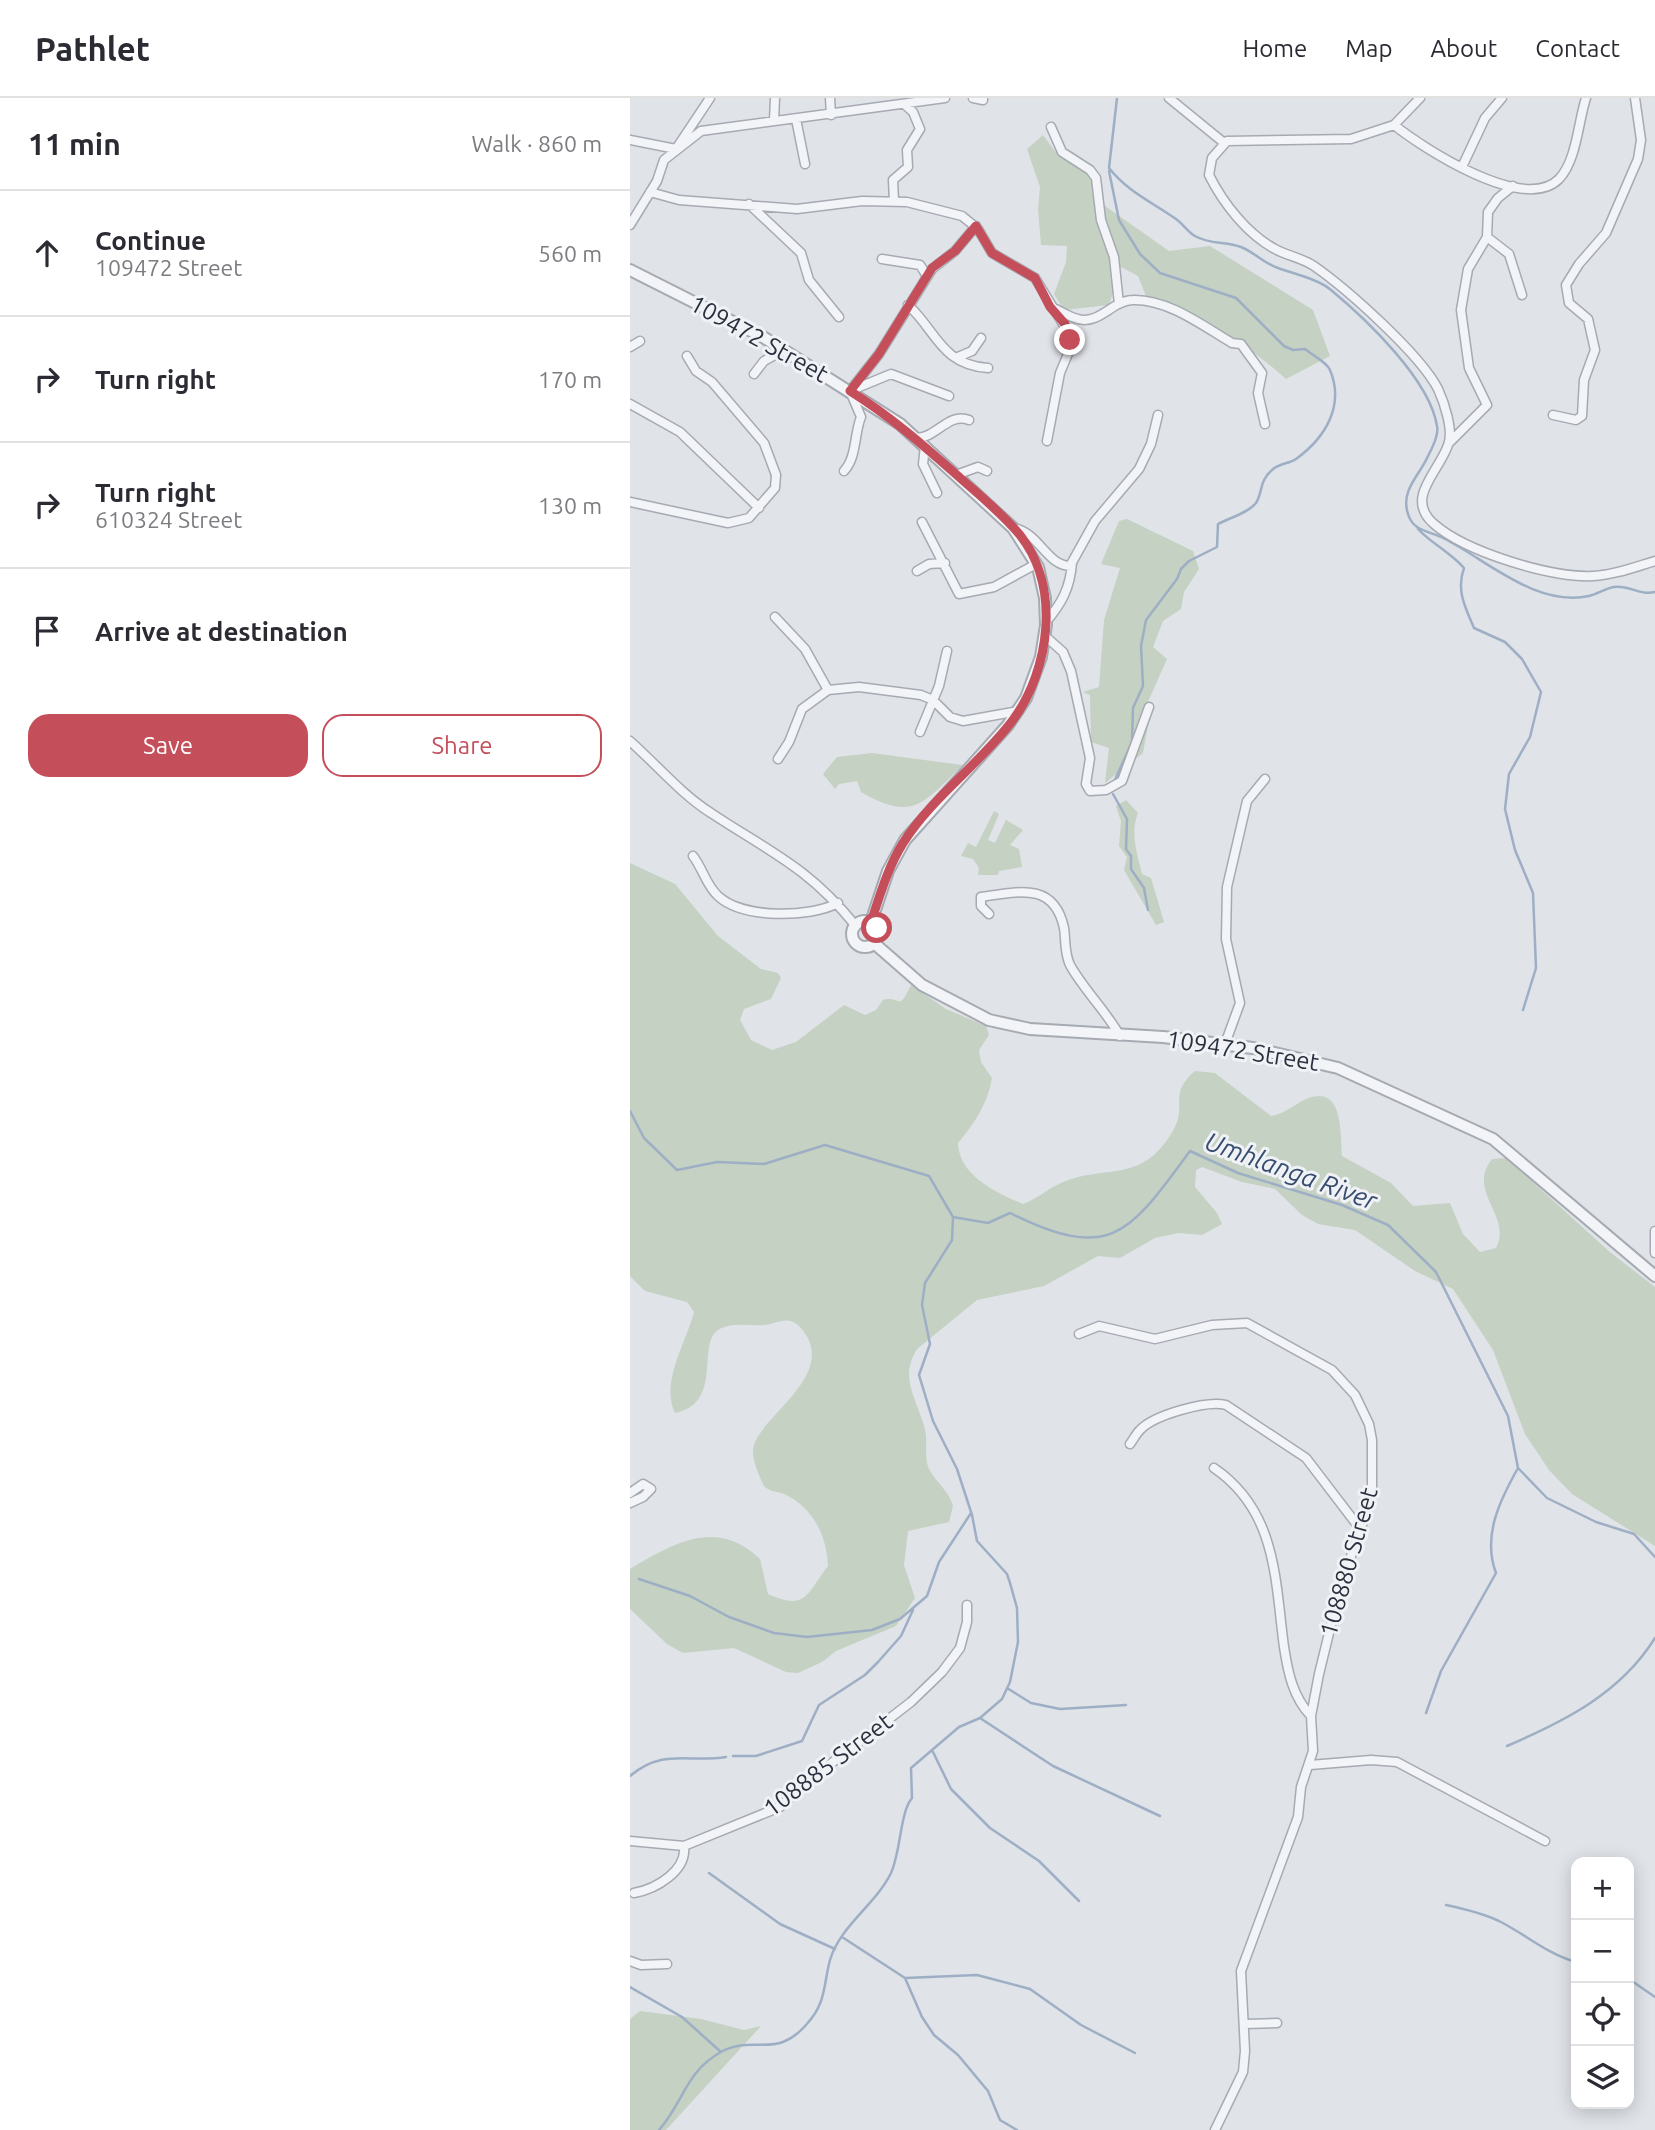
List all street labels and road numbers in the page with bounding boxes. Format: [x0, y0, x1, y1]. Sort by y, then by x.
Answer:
street label: 109472 Street [685, 289, 834, 388]
street label: 109472 Street [1165, 1025, 1322, 1076]
street label: 108880 Street [1314, 1484, 1383, 1639]
street label: 108885 Street [758, 1707, 898, 1822]

